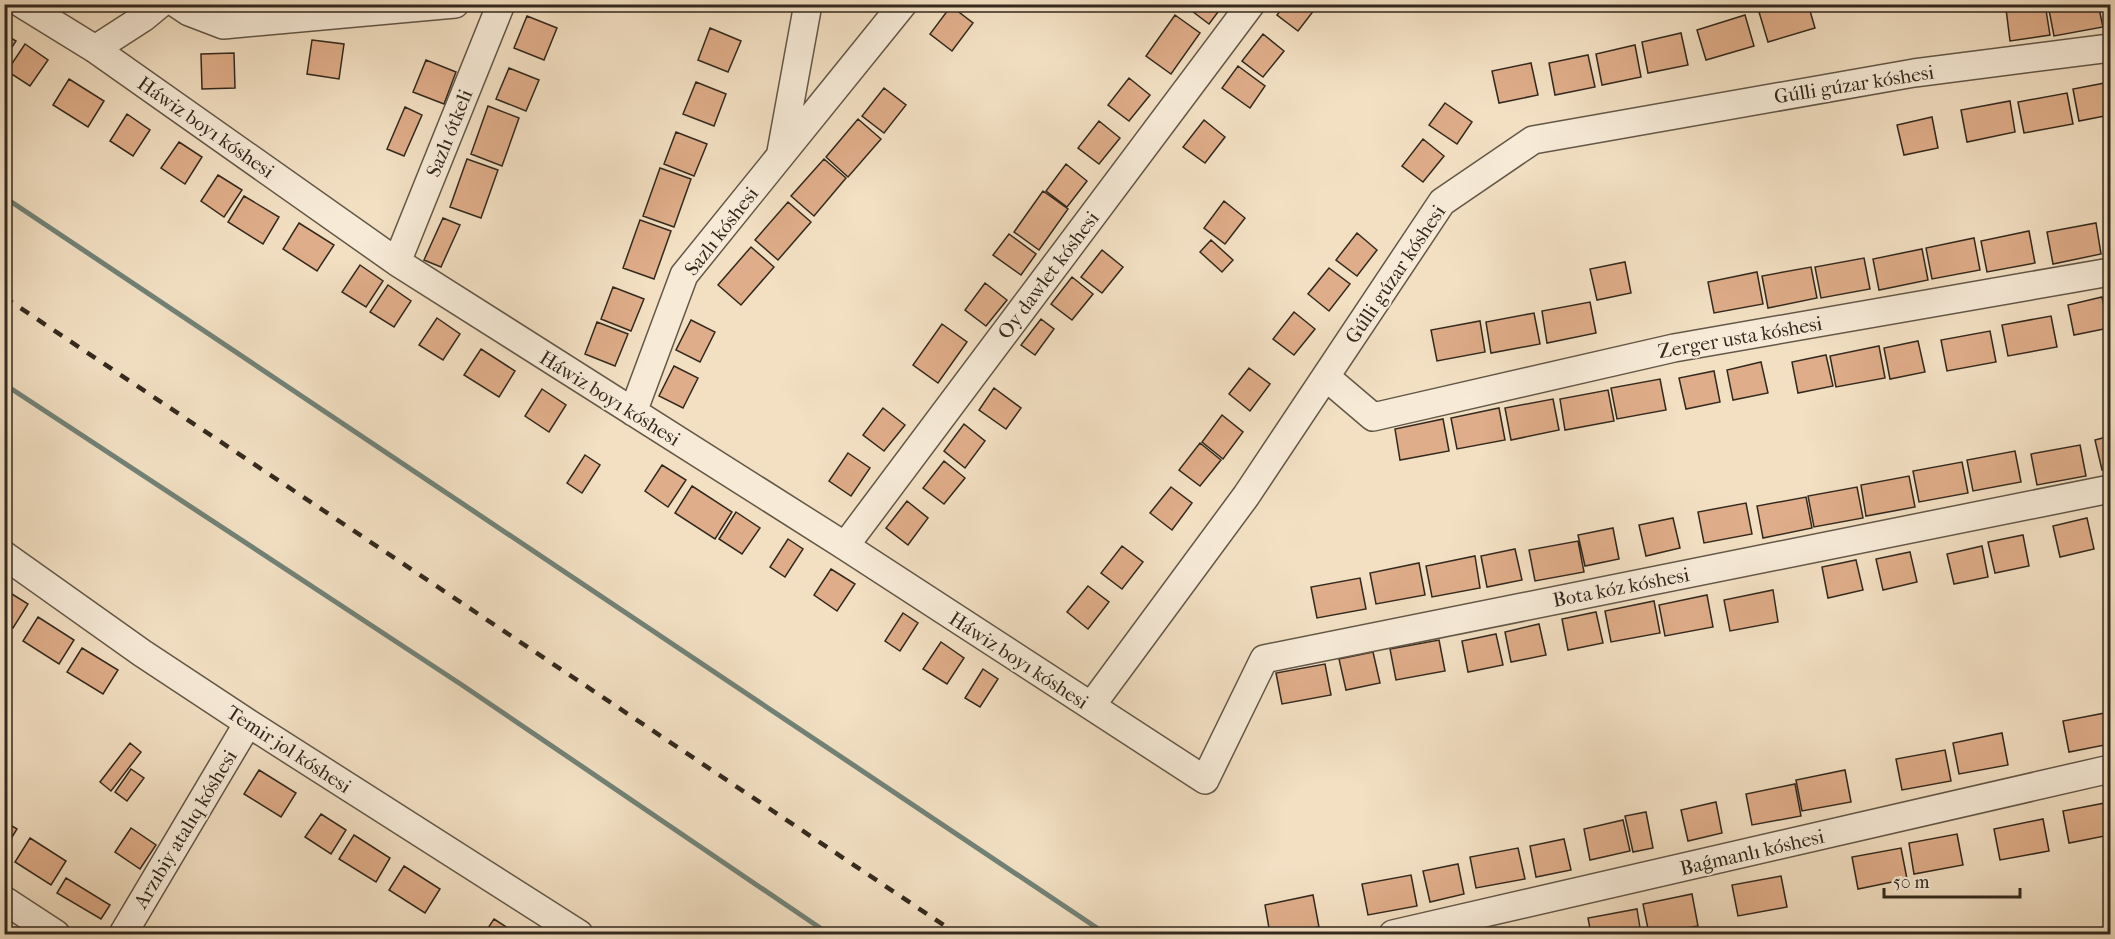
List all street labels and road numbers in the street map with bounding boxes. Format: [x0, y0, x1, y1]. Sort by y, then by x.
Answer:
street label: Gúlli gúzar kóshesi [1772, 60, 1936, 109]
street label: Háwiz boyı kóshesi [133, 72, 278, 183]
street label: Sazlı ótkeli [421, 86, 478, 180]
street label: Sazlı kóshesi [680, 182, 763, 280]
street label: Gúlli gúzar kóshesi [1341, 201, 1450, 348]
street label: Oy dawlet kóshesi [993, 207, 1104, 344]
street label: Zerger usta kóshesi [1656, 312, 1824, 363]
street label: Háwiz boyı kóshesi [535, 346, 684, 451]
street label: Bota kóz kóshesi [1551, 563, 1691, 612]
street label: Háwiz boyı kóshesi [945, 607, 1093, 714]
street label: Temir jol kóshesi [222, 701, 355, 798]
street label: Arzıbiy atalıq kóshesi [129, 746, 242, 913]
street label: Baǵmanlı kóshesi [1678, 825, 1827, 880]

